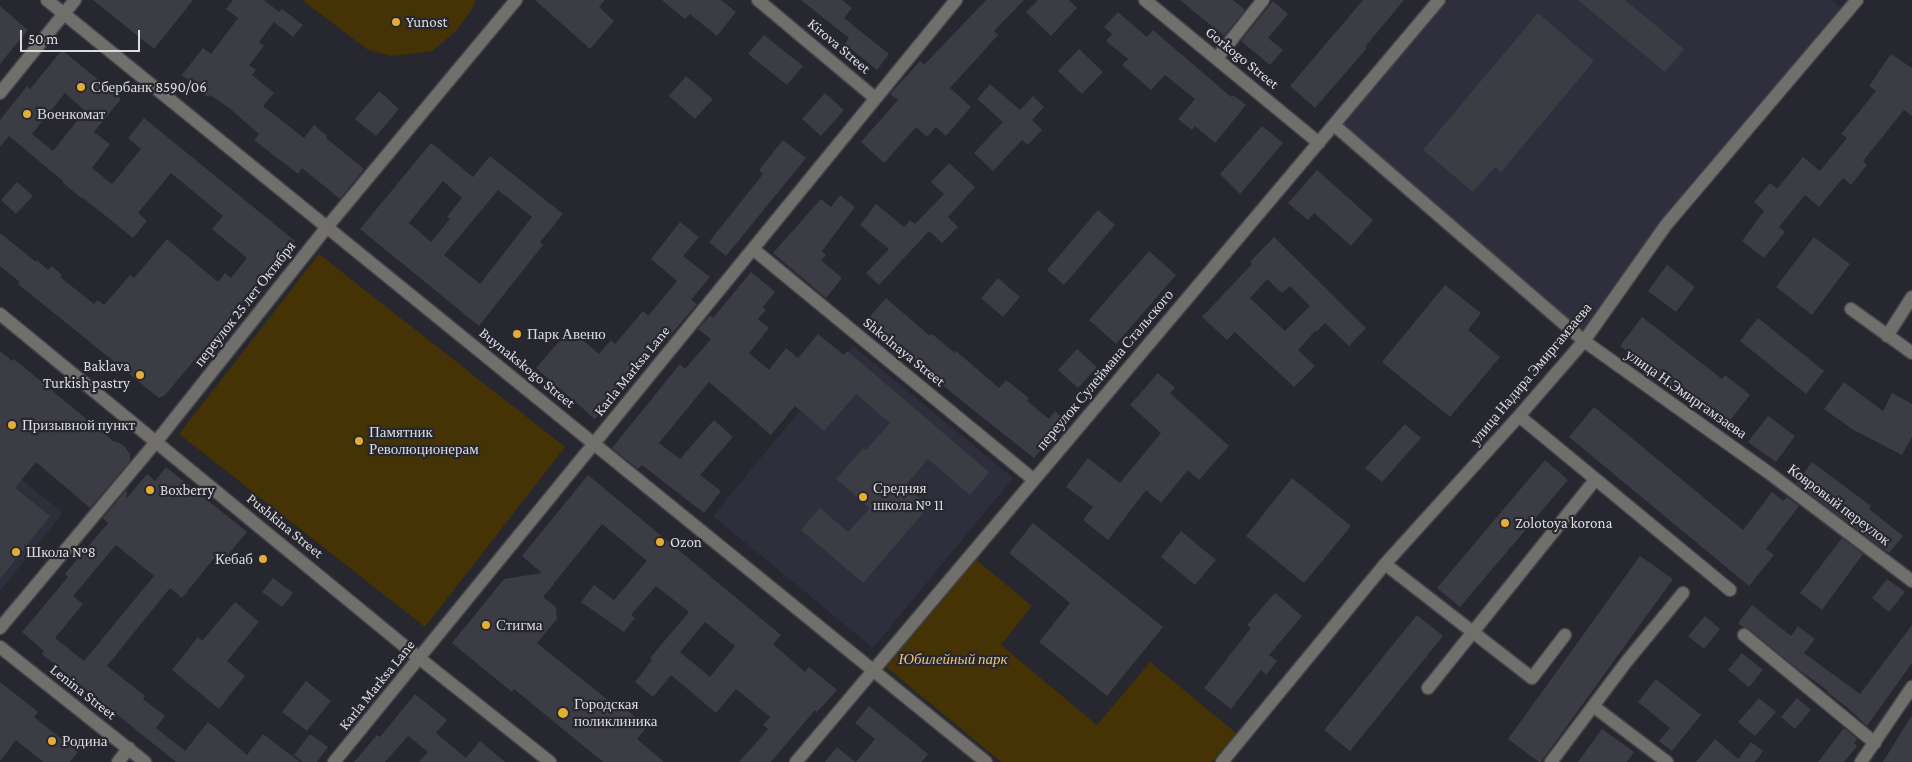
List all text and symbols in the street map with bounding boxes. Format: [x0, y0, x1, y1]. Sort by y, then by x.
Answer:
place label: Yunost [406, 13, 448, 31]
street label: Kirova Street [804, 14, 874, 78]
marker: Yunost [390, 16, 402, 28]
scale bar [22, 20, 142, 52]
street label: Gorkogo Street [1202, 23, 1282, 93]
text: 50 m [28, 31, 58, 47]
place label: Сбербанк 8590/06 [91, 78, 207, 96]
marker: Сбербанк 8590/06 [75, 81, 87, 93]
place label: Военкомат [37, 105, 105, 123]
marker: Военкомат [21, 108, 33, 120]
street label: переулок 25 лет Октября [190, 238, 300, 370]
street label: переулок Сулеймана Стальского [1032, 286, 1178, 454]
street label: улица Надира Эмиргамзаева [1466, 299, 1596, 449]
street label: Shkolnaya Street [859, 313, 949, 391]
street label: Karla Marksa Lane [590, 322, 674, 420]
street label: Buynakskogo Street [475, 324, 579, 412]
place label: Парк Авеню [527, 325, 606, 343]
marker: Парк Авеню [511, 328, 523, 340]
street label: улица Н.Эмиргамзаева [1622, 345, 1750, 443]
place label: Baklava Turkish pastry [43, 357, 130, 392]
marker: Baklava Turkish pastry [134, 369, 146, 381]
place label: Призывной пункт [22, 416, 135, 434]
marker: Призывной пункт [6, 419, 18, 431]
place label: Памятник Революционерам [369, 423, 479, 458]
marker: Памятник Революционерам [353, 435, 365, 447]
street label: Ковровый переулок [1784, 460, 1894, 550]
place label: Средняя школа № 11 [873, 479, 944, 514]
place label: Boxberry [160, 481, 214, 499]
marker: Boxberry [144, 484, 156, 496]
street label: Pushkina Street [243, 490, 327, 562]
marker: Средняя школа № 11 [857, 491, 869, 503]
place label: Zolotoya korona [1515, 514, 1612, 532]
marker: Zolotoya korona [1499, 517, 1511, 529]
place label: Ozon [670, 533, 702, 551]
marker: Ozon [654, 536, 666, 548]
place label: Школа №8 [26, 543, 96, 561]
marker: Школа №8 [10, 546, 22, 558]
place label: Кебаб [215, 550, 253, 568]
marker: Кебаб [257, 553, 269, 565]
place label: Стигма [496, 616, 542, 634]
marker: Стигма [480, 619, 492, 631]
street label: Karla Marksa Lane [335, 636, 419, 734]
park label: Юбилейный парк [898, 650, 1008, 668]
street label: Lenina Street [46, 661, 120, 723]
place label: Городская поликлиника [574, 695, 657, 730]
marker: Городская поликлиника [556, 706, 570, 720]
place label: Родина [62, 732, 107, 750]
marker: Родина [46, 735, 58, 747]

